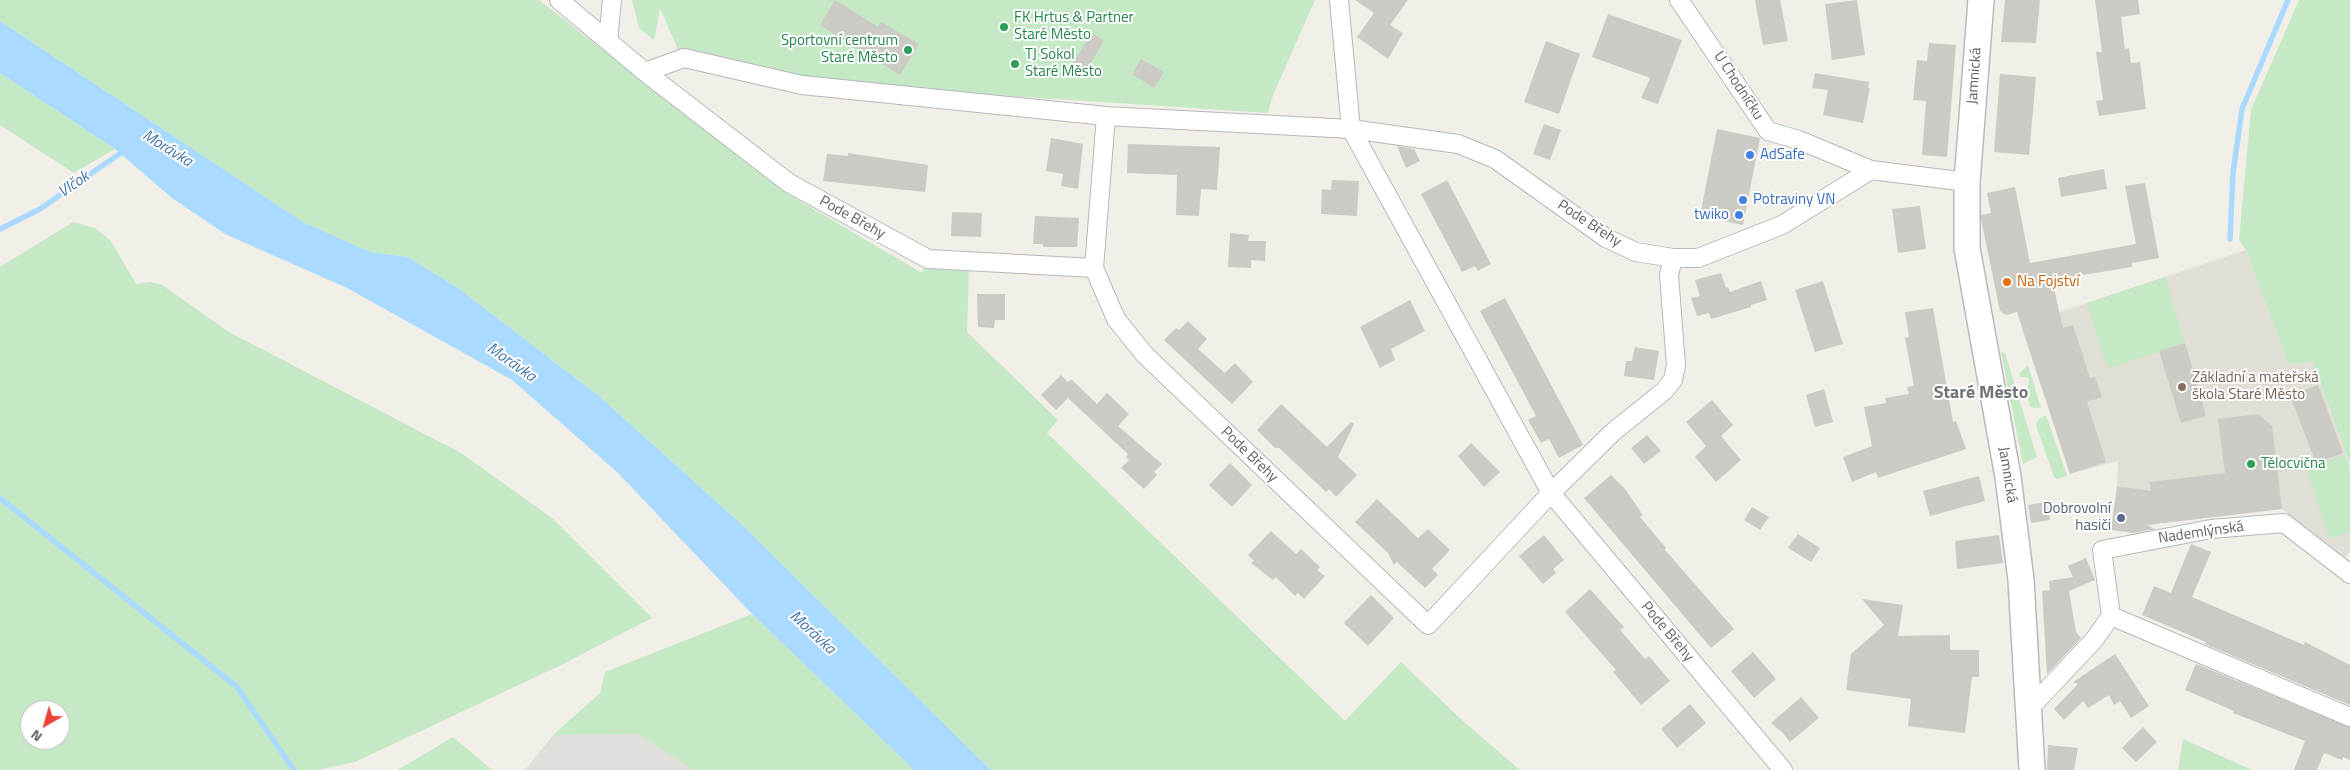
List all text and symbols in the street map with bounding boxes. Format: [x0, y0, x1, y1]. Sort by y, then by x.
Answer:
place label: FK Hrtus & Partner Staré Město [1014, 9, 1134, 44]
marker: FK Hrtus & Partner Staré Město [998, 21, 1010, 33]
place label: Sportovní centrum Staré Město [781, 32, 898, 67]
marker: Sportovní centrum Staré Město [902, 44, 914, 56]
place label: TJ Sokol Staré Město [1025, 46, 1102, 81]
street label: Jamnická [1964, 47, 1986, 105]
street label: U Chodníčku [1709, 48, 1767, 124]
marker: TJ Sokol Staré Město [1009, 58, 1021, 70]
water label: Morávka [138, 126, 196, 172]
place label: AdSafe [1760, 146, 1805, 164]
marker: AdSafe [1744, 149, 1756, 161]
water label: Vlčok [55, 168, 93, 202]
place label: Potraviny VN [1753, 191, 1835, 209]
street label: Pode Břehy [816, 193, 888, 243]
marker: Potraviny VN [1737, 194, 1749, 206]
street label: Pode Břehy [1554, 197, 1624, 251]
place label: twiko [1694, 206, 1729, 224]
marker: twiko [1733, 209, 1745, 221]
place label: Na Fojství [2017, 273, 2080, 291]
marker: Na Fojství [2001, 276, 2013, 288]
water label: Morávka [483, 339, 539, 387]
place label: Základní a mateřská škola Staré Město [2192, 369, 2319, 404]
marker: Základní a mateřská škola Staré Město [2176, 381, 2188, 393]
district label: Staré Město [1934, 383, 2028, 405]
street label: Pode Břehy [1217, 423, 1281, 487]
street label: Jamnická [1994, 445, 2020, 505]
place label: Tělocvična [2261, 455, 2326, 473]
marker: Tělocvična [2245, 458, 2257, 470]
place label: Dobrovolní hasiči [2043, 500, 2111, 535]
marker: Dobrovolní hasiči [2115, 512, 2127, 524]
street label: Nademlýnská [2157, 518, 2245, 548]
street label: Pode Břehy [1637, 598, 1697, 666]
water label: Morávka [785, 607, 839, 659]
north arrow [20, 700, 70, 750]
text: N [26, 725, 46, 748]

